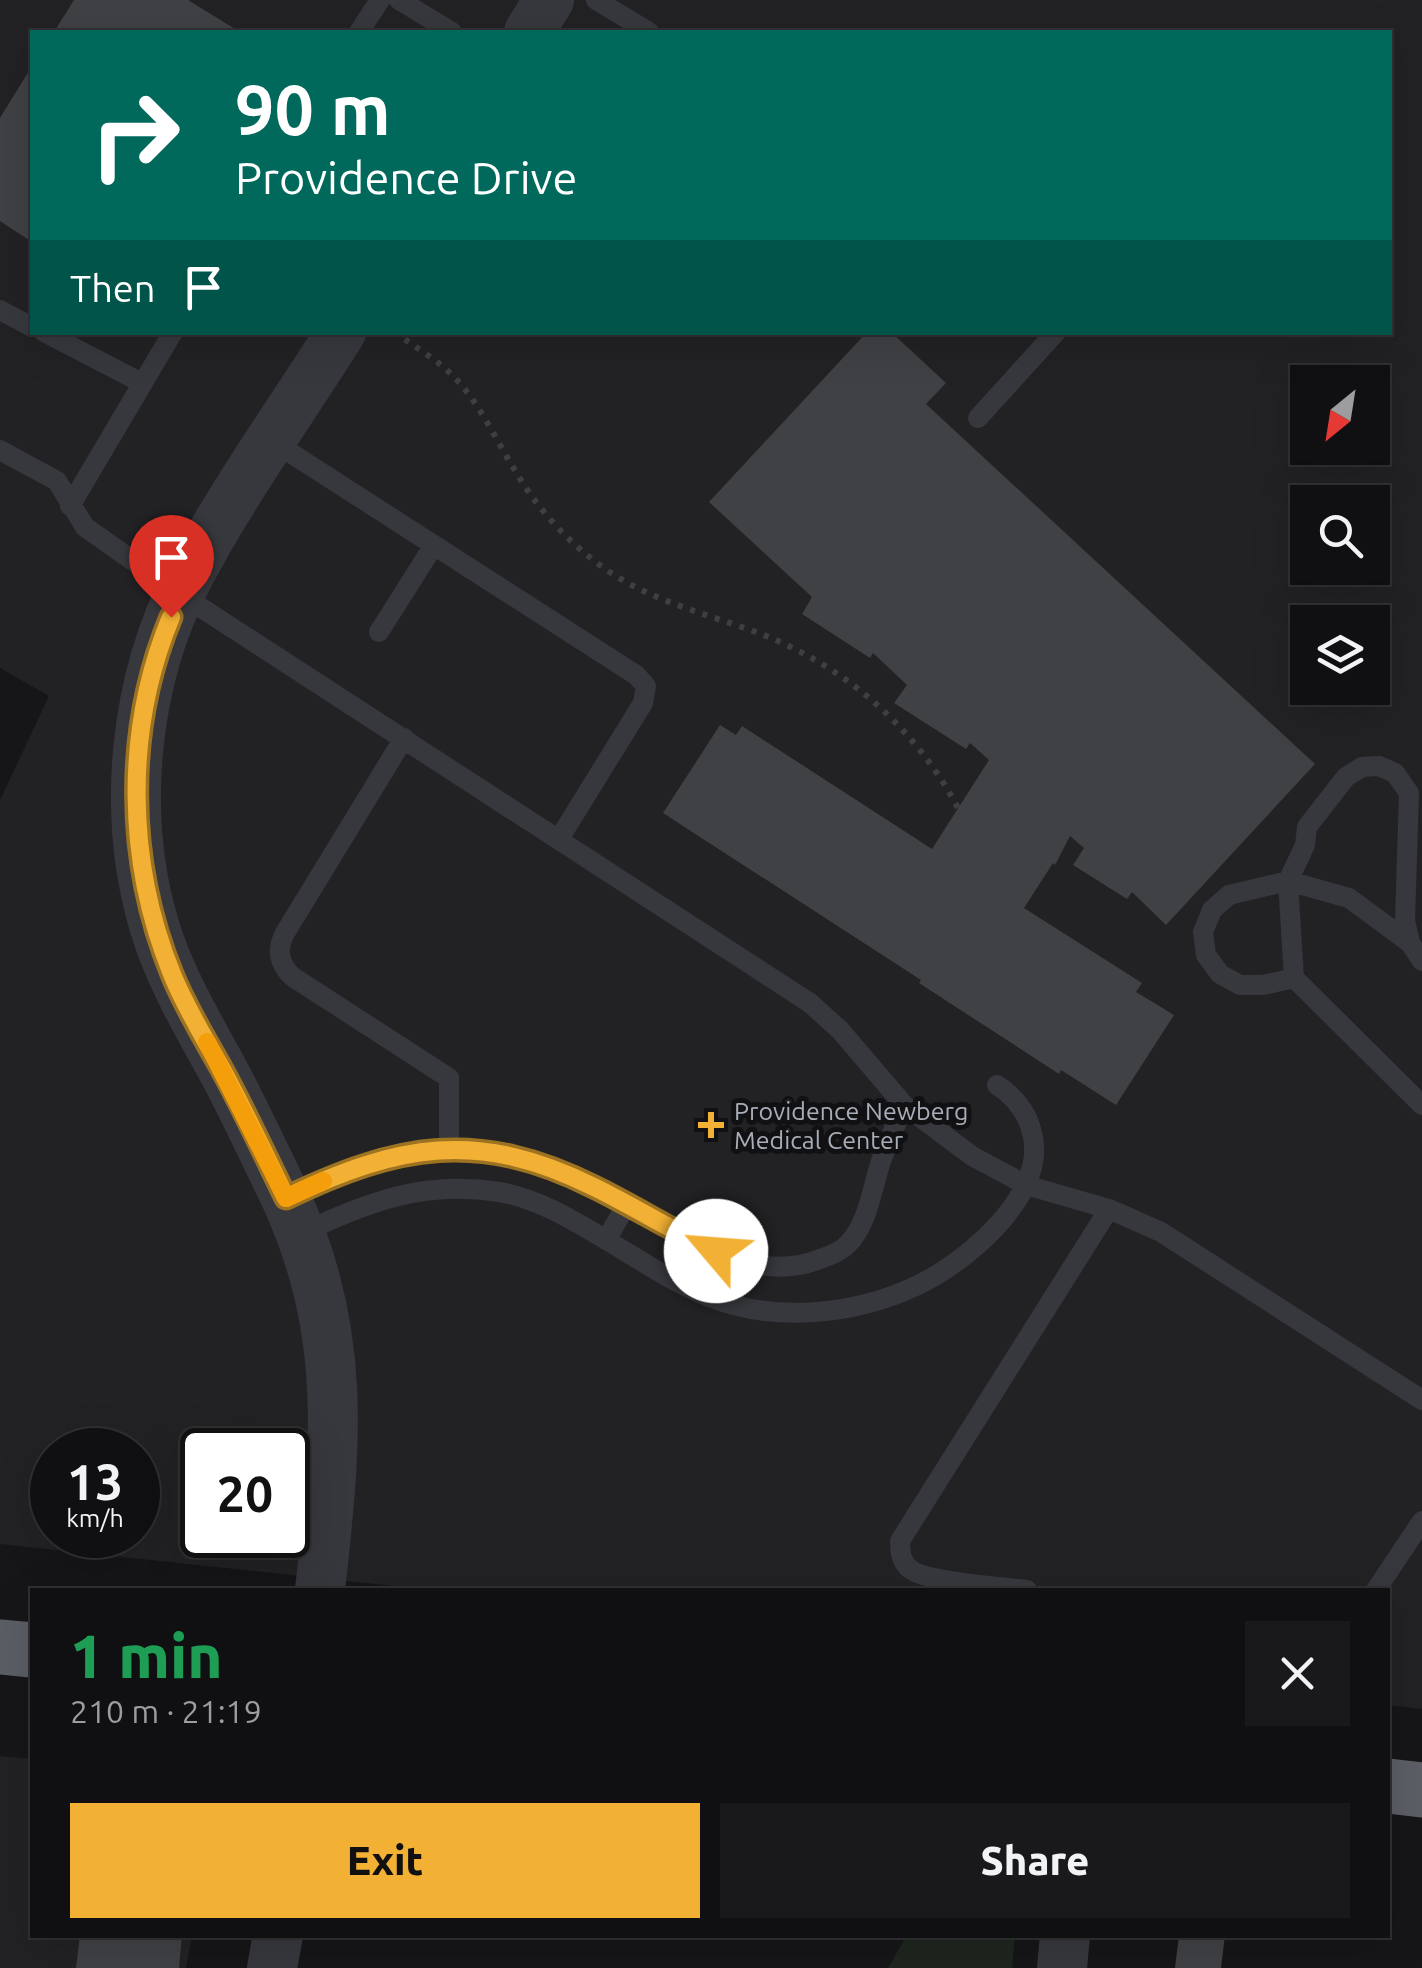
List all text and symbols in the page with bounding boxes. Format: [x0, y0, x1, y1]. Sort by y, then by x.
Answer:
icon: right [70, 70, 200, 200]
text: 90 m [235, 70, 391, 148]
text: Providence Drive [235, 152, 577, 203]
icon: arrive [176, 260, 231, 315]
text: Then [70, 267, 156, 309]
north arrow [1290, 365, 1390, 465]
map controls [1290, 365, 1390, 705]
button: search [1290, 485, 1390, 585]
pin [129, 515, 214, 618]
icon: arrive [144, 530, 199, 585]
button: layers [1290, 605, 1390, 705]
place label: Providence Newberg Medical Center [734, 1097, 968, 1154]
marker: Providence Newberg Medical Center [698, 1112, 724, 1138]
position arrow [664, 1199, 768, 1303]
speed limit sign: 20 [180, 1428, 310, 1558]
text: 13 [67, 1453, 123, 1509]
text: km/h [66, 1504, 124, 1532]
button: close [1245, 1621, 1350, 1726]
text: 1 min [70, 1622, 223, 1689]
text: 210 m · 21:19 [70, 1693, 262, 1729]
button: Exit [70, 1803, 700, 1918]
button: Share [720, 1803, 1350, 1918]

